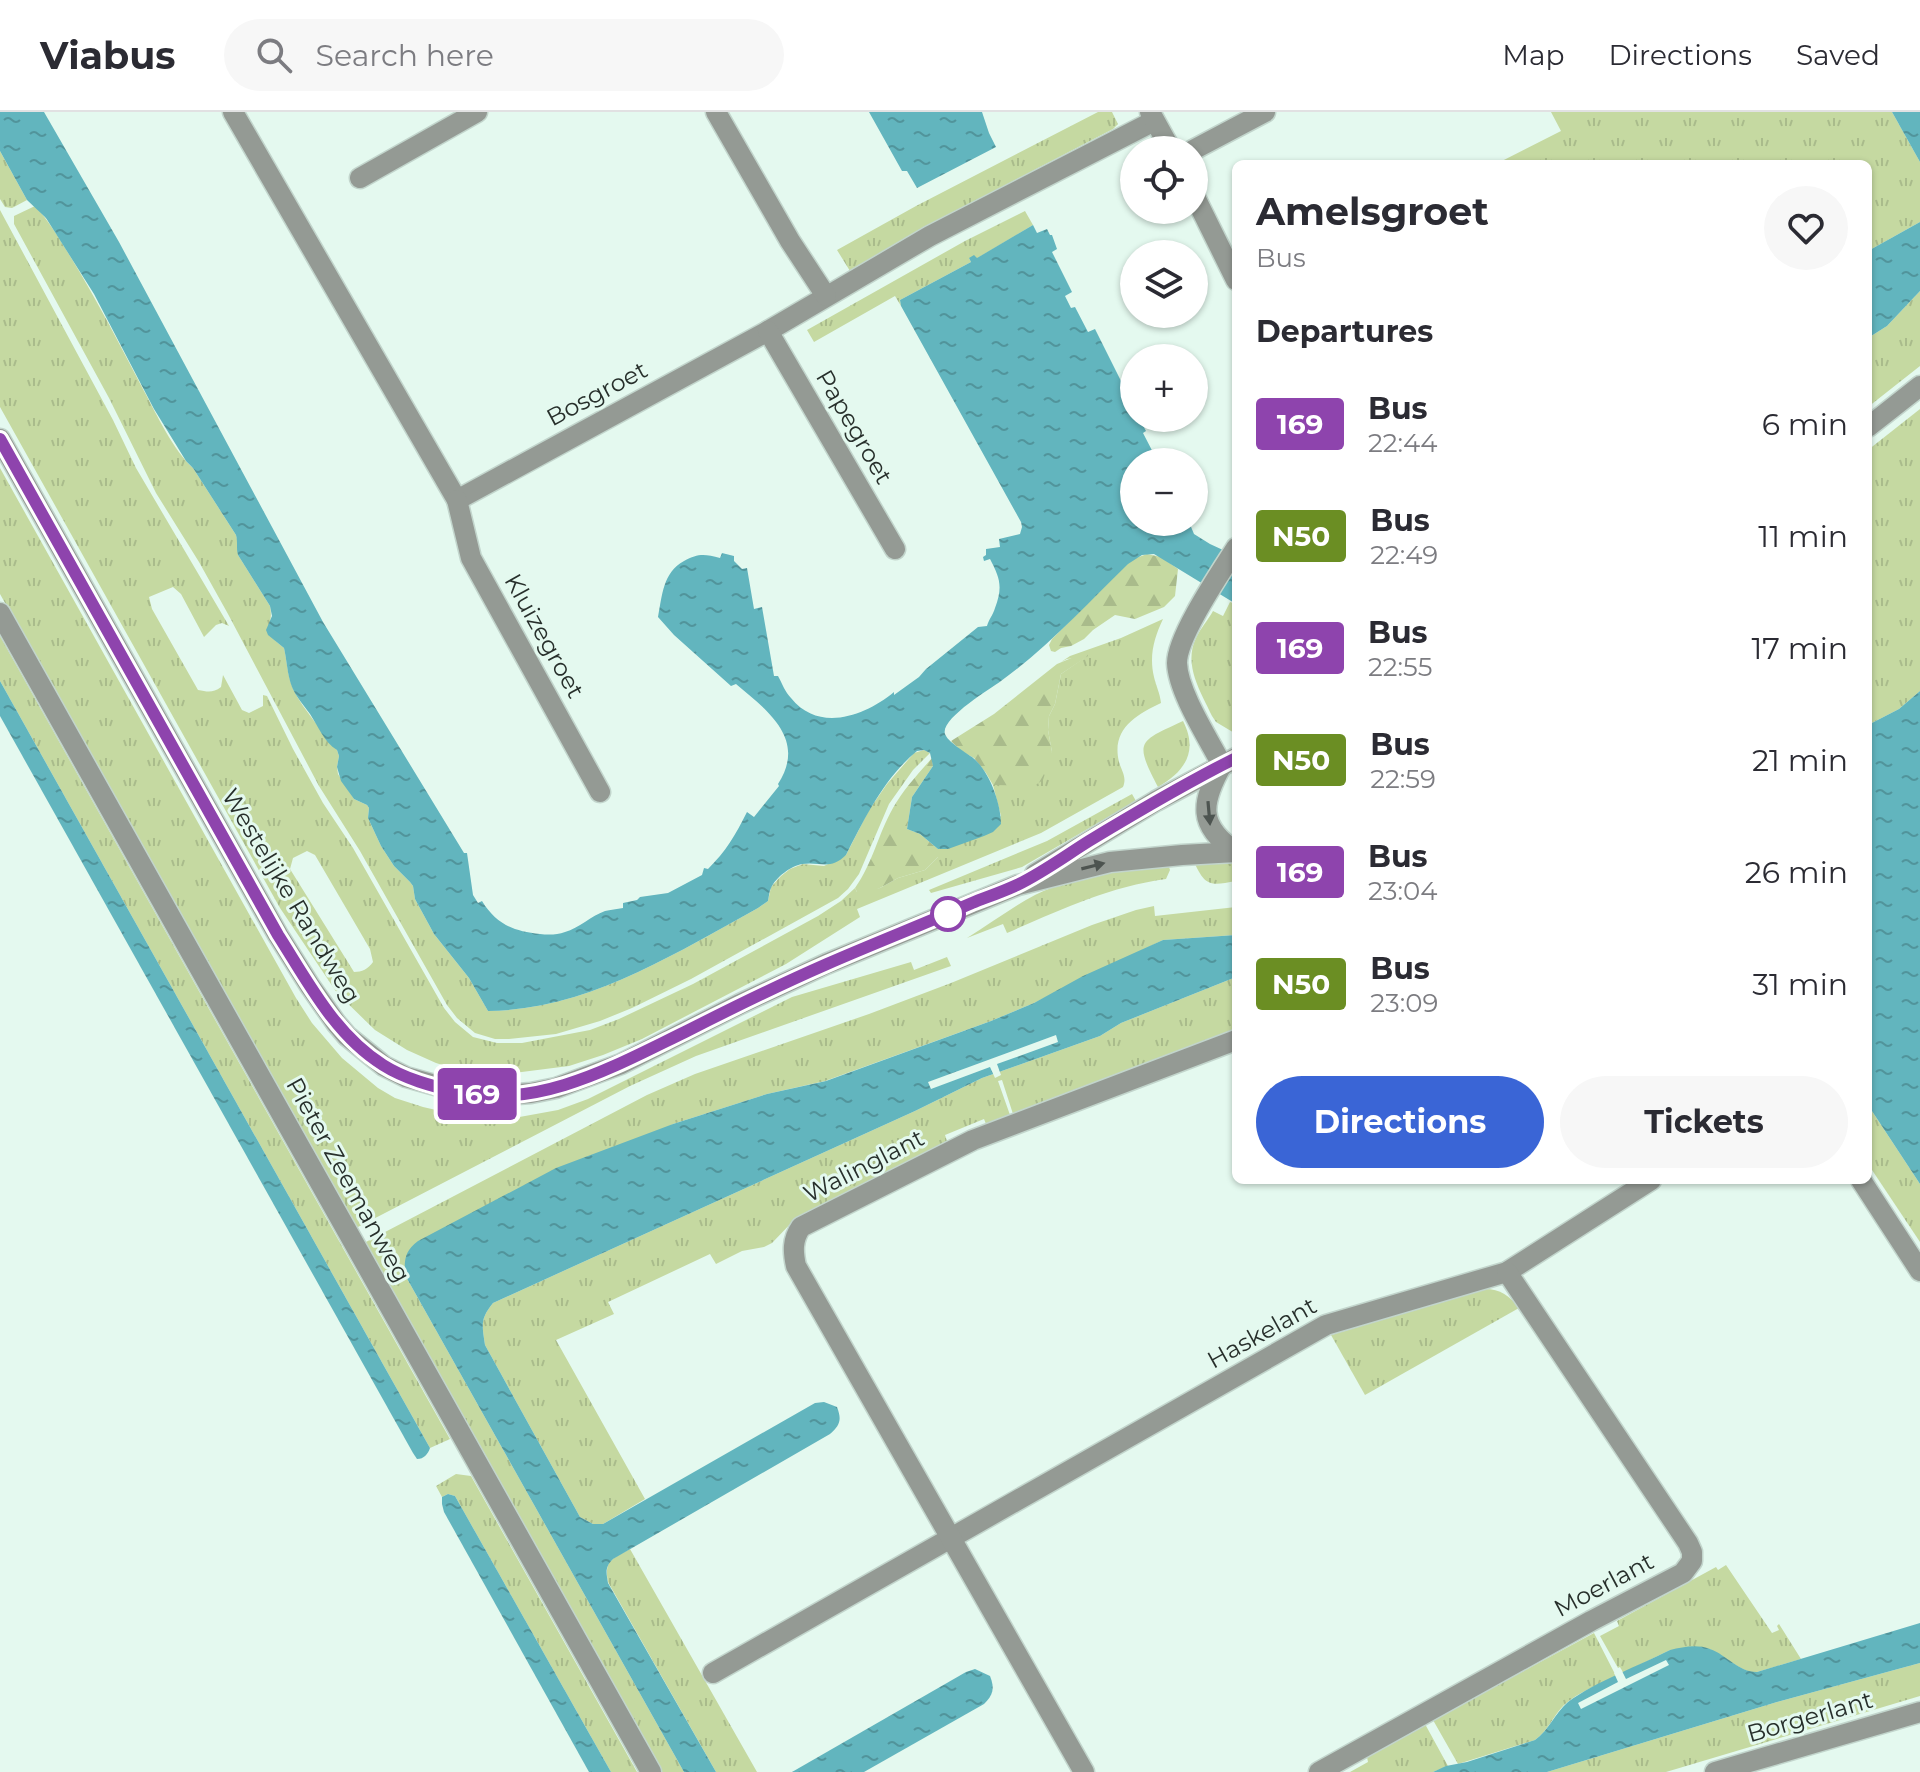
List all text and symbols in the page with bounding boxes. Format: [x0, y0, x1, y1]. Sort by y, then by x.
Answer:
search box [224, 19, 784, 91]
text: Viabus [40, 32, 176, 79]
icon: search [252, 33, 296, 77]
text: Search here [316, 37, 494, 74]
text: Map [1502, 38, 1564, 72]
text: Directions [1608, 38, 1752, 72]
text: Saved [1796, 38, 1880, 72]
map controls [1120, 136, 1208, 536]
button: locate [1120, 136, 1208, 224]
button: heart [1764, 186, 1848, 270]
text: Amelsgroet [1256, 188, 1489, 235]
button: layers [1120, 240, 1208, 328]
text: Bus [1256, 242, 1306, 274]
text: Departures [1256, 313, 1433, 350]
button: + [1120, 344, 1208, 432]
street label: Bosgroet [541, 355, 652, 432]
street label: Papegroet [810, 365, 899, 489]
text: Bus [1368, 390, 1428, 427]
text: 6 min [1762, 406, 1848, 443]
text: 169 [1277, 407, 1323, 441]
text: 22:44 [1368, 427, 1437, 459]
button: − [1120, 448, 1208, 536]
text: Bus [1370, 502, 1430, 539]
text: 11 min [1758, 518, 1848, 555]
text: N50 [1272, 519, 1330, 553]
text: 22:49 [1370, 539, 1438, 571]
street label: Kluizegroet [498, 569, 591, 703]
text: Bus [1368, 614, 1428, 651]
text: 17 min [1751, 630, 1848, 667]
text: 169 [1277, 631, 1323, 665]
text: 22:55 [1368, 651, 1432, 683]
text: Bus [1370, 726, 1430, 763]
text: 21 min [1752, 742, 1848, 779]
text: N50 [1272, 743, 1330, 777]
text: 22:59 [1370, 763, 1436, 795]
street label: Westelijke Randweg [216, 783, 367, 1008]
one-way arrow [1203, 800, 1216, 825]
text: Bus [1368, 838, 1428, 875]
text: 26 min [1745, 854, 1848, 891]
text: 169 [1277, 855, 1323, 889]
one-way arrow [1081, 860, 1106, 872]
text: 23:04 [1368, 875, 1437, 907]
unlabelled marker [931, 897, 965, 931]
text: Bus [1370, 950, 1430, 987]
text: 31 min [1752, 966, 1848, 1003]
text: N50 [1272, 967, 1330, 1001]
text: 23:09 [1370, 987, 1438, 1019]
line badge: 169 [431, 1068, 523, 1120]
street label: Pieter Zeemanweg [280, 1072, 417, 1287]
button: Directions [1256, 1076, 1544, 1168]
button: Tickets [1560, 1076, 1848, 1168]
text: 169 [454, 1077, 500, 1111]
street label: Walinglant [799, 1123, 929, 1208]
street label: Haskelant [1202, 1291, 1322, 1374]
street label: Moerlant [1549, 1546, 1659, 1623]
street label: Borgerlant [1744, 1685, 1876, 1748]

